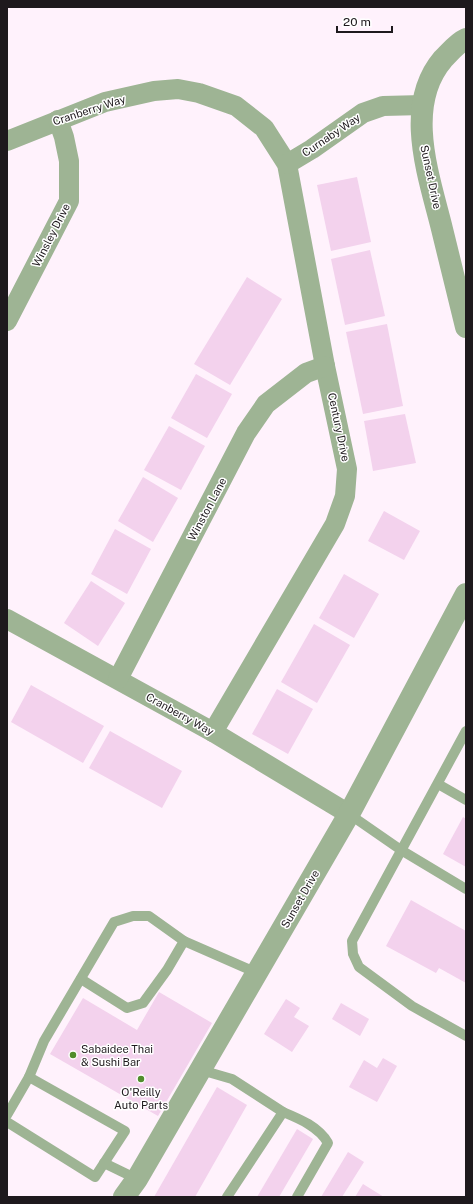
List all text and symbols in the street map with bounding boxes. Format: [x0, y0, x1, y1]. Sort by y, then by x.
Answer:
scale bar [337, 8, 392, 34]
text: 20 m [343, 15, 371, 29]
street label: Cranberry Way [51, 93, 127, 127]
street label: Curnaby Way [300, 111, 362, 159]
street label: Sunset Drive [418, 144, 444, 210]
street label: Winsley Drive [30, 201, 72, 269]
street label: Century Drive [326, 392, 352, 462]
street label: Winston Lane [185, 476, 229, 542]
street label: Cranberry Way [144, 690, 216, 738]
street label: Sunset Drive [279, 868, 321, 930]
place label: Sabaidee Thai & Sushi Bar [81, 1043, 153, 1068]
marker: Sabaidee Thai & Sushi Bar [68, 1050, 78, 1060]
marker: O'Reilly Auto Parts [136, 1074, 146, 1084]
place label: O'Reilly Auto Parts [114, 1086, 168, 1111]

